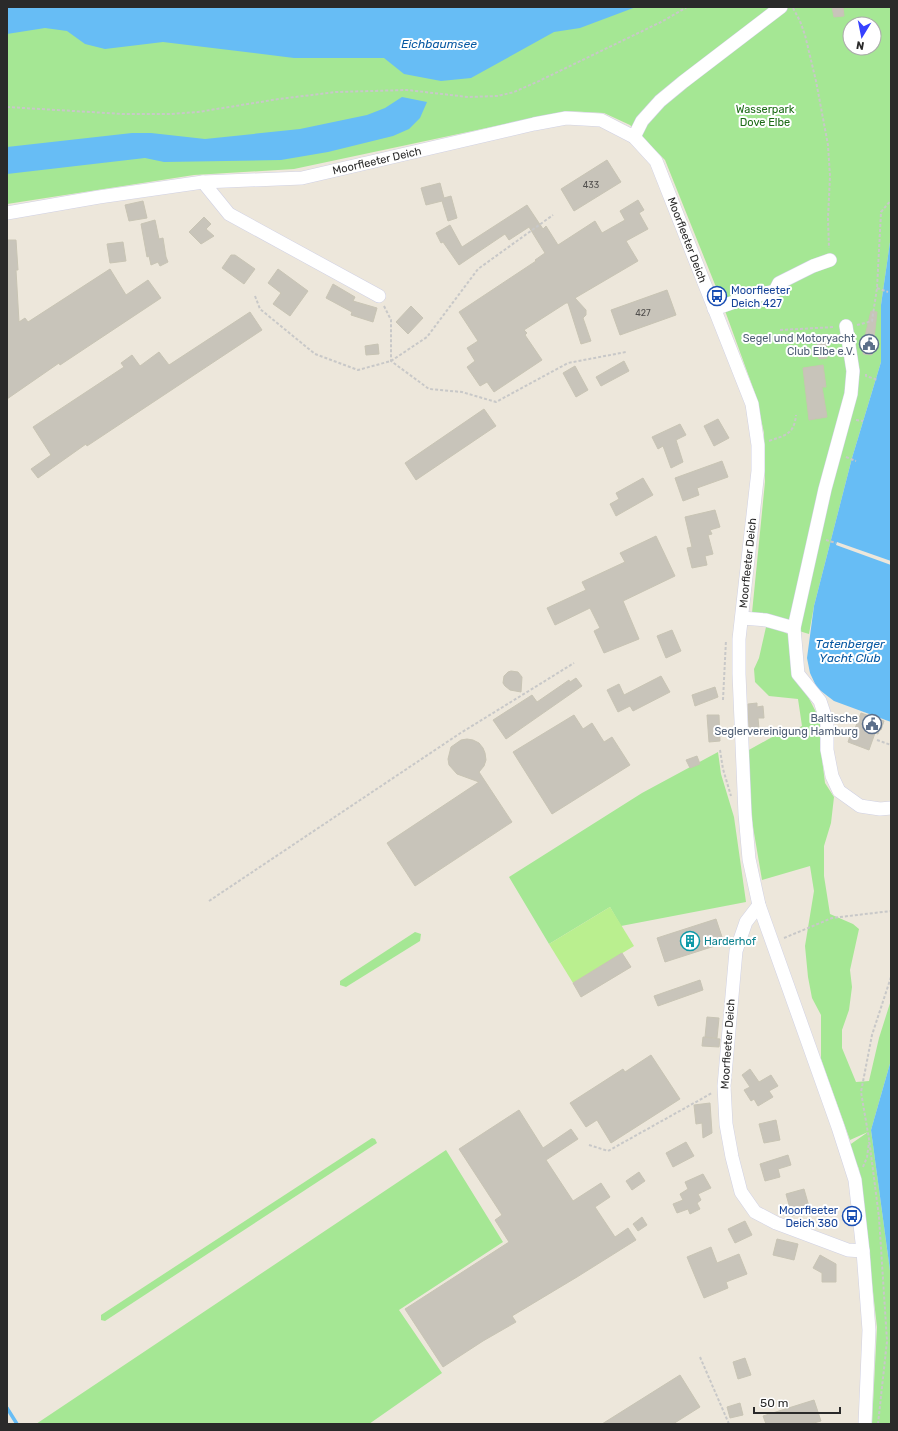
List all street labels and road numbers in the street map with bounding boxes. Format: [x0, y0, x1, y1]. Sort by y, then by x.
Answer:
street label: Moorfleeter Deich [331, 144, 423, 178]
street label: Moorfleeter Deich [665, 195, 709, 285]
street label: Moorfleeter Deich [737, 517, 759, 609]
street label: Moorfleeter Deich [718, 998, 738, 1090]

